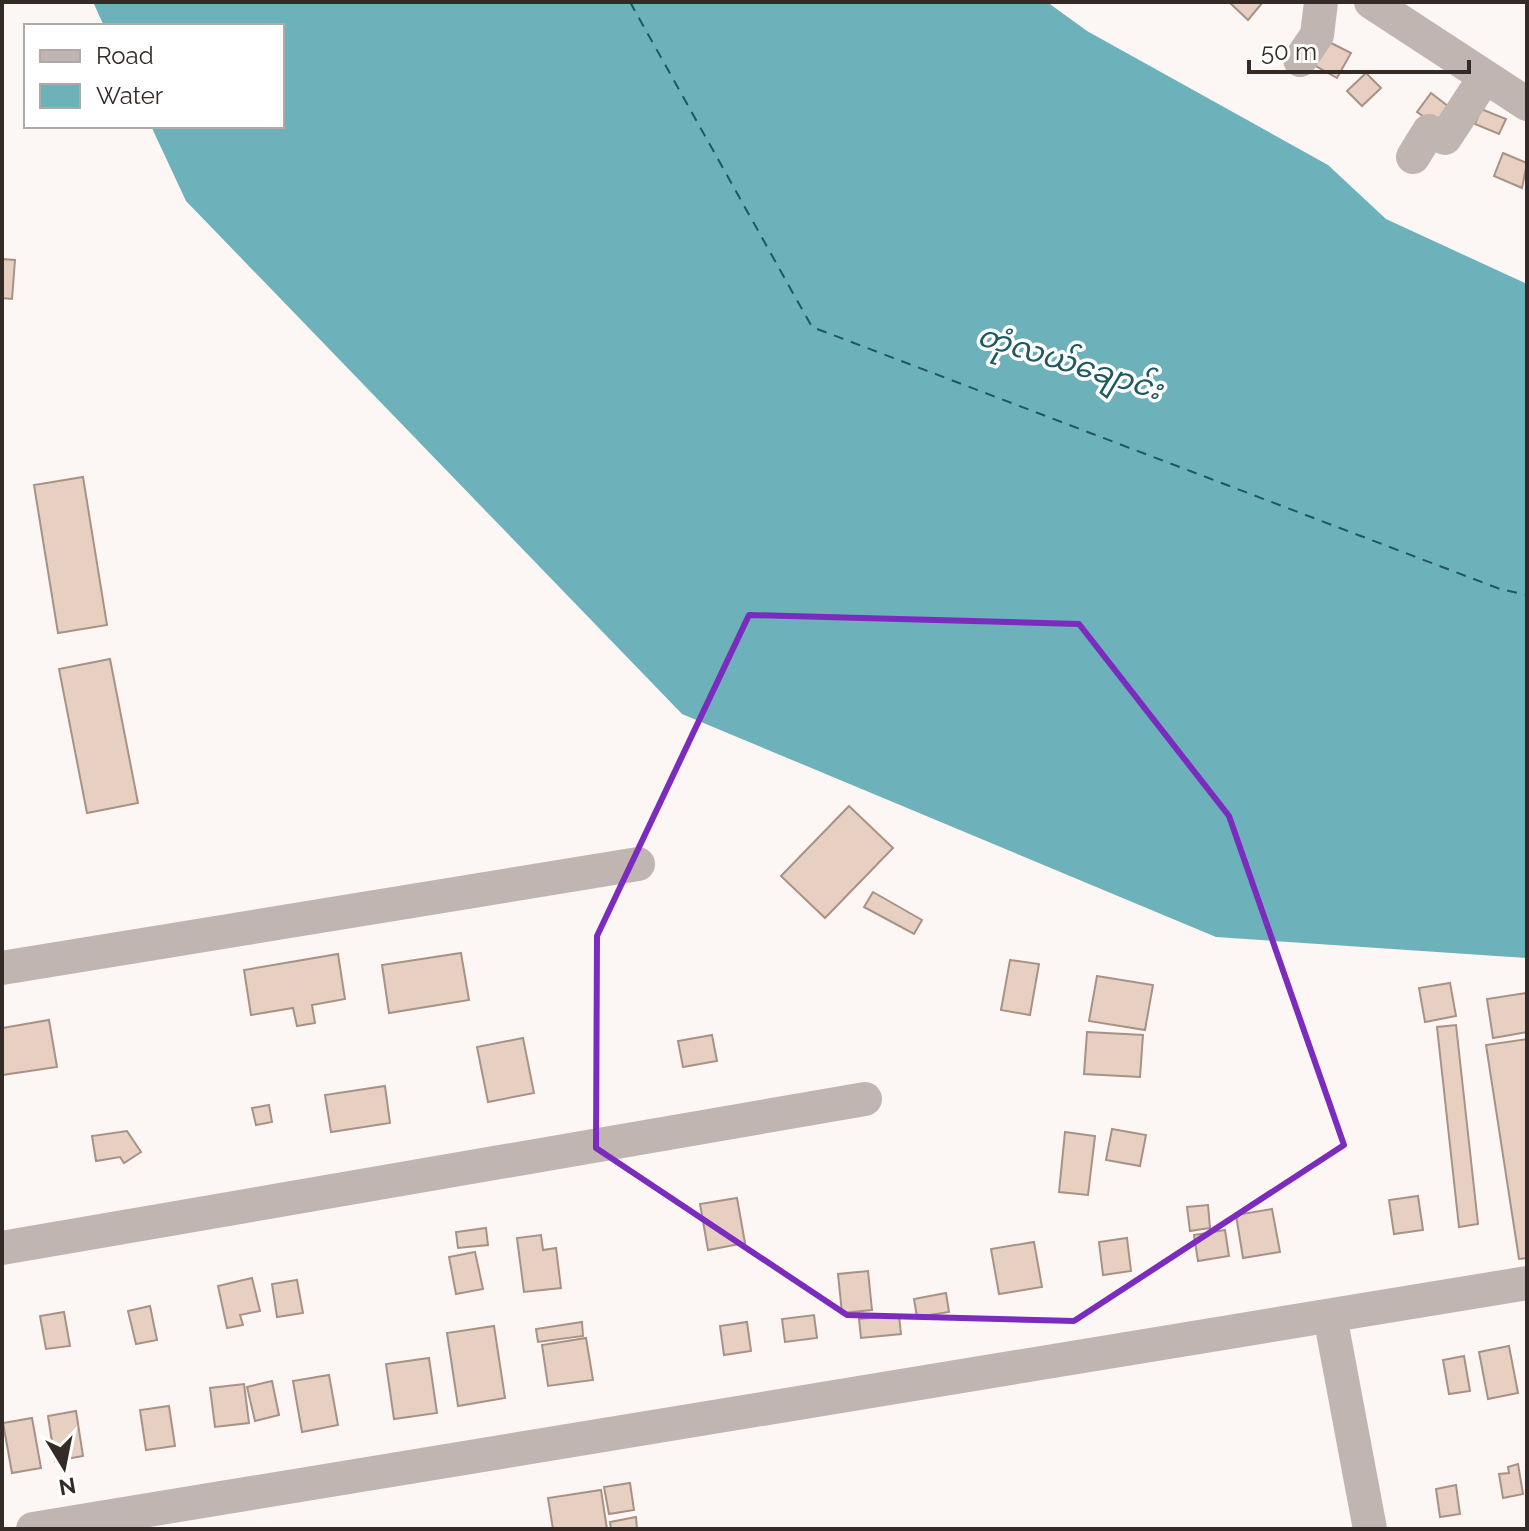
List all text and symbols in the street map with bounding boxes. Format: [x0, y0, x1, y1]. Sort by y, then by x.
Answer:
legend [24, 24, 284, 128]
scale bar [1249, 24, 1469, 74]
text: 50 m [1261, 37, 1317, 66]
text: Road [96, 41, 154, 70]
text: Water [96, 81, 164, 110]
water label: တုံလယ်ချောင်း [971, 314, 1169, 415]
north arrow [24, 1427, 104, 1507]
text: N [57, 1472, 78, 1501]

